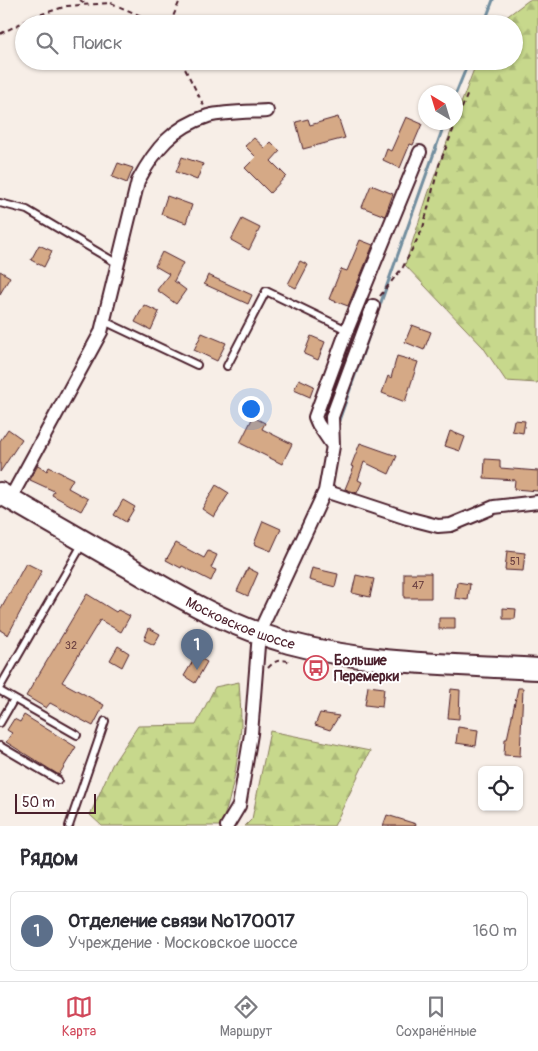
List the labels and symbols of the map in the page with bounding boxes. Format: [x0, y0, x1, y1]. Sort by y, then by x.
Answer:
north arrow [418, 85, 463, 130]
your location [238, 396, 264, 422]
house number: 51 [510, 555, 520, 568]
house number: 47 [412, 579, 424, 592]
street label: Московское шоссе [183, 593, 297, 653]
pin: 1 [181, 629, 213, 670]
house number: 32 [65, 639, 77, 652]
place label: Большие Перемерки [334, 652, 400, 685]
bus stop icon: Большие Перемерки [303, 655, 329, 681]
scale bar [15, 791, 96, 814]

